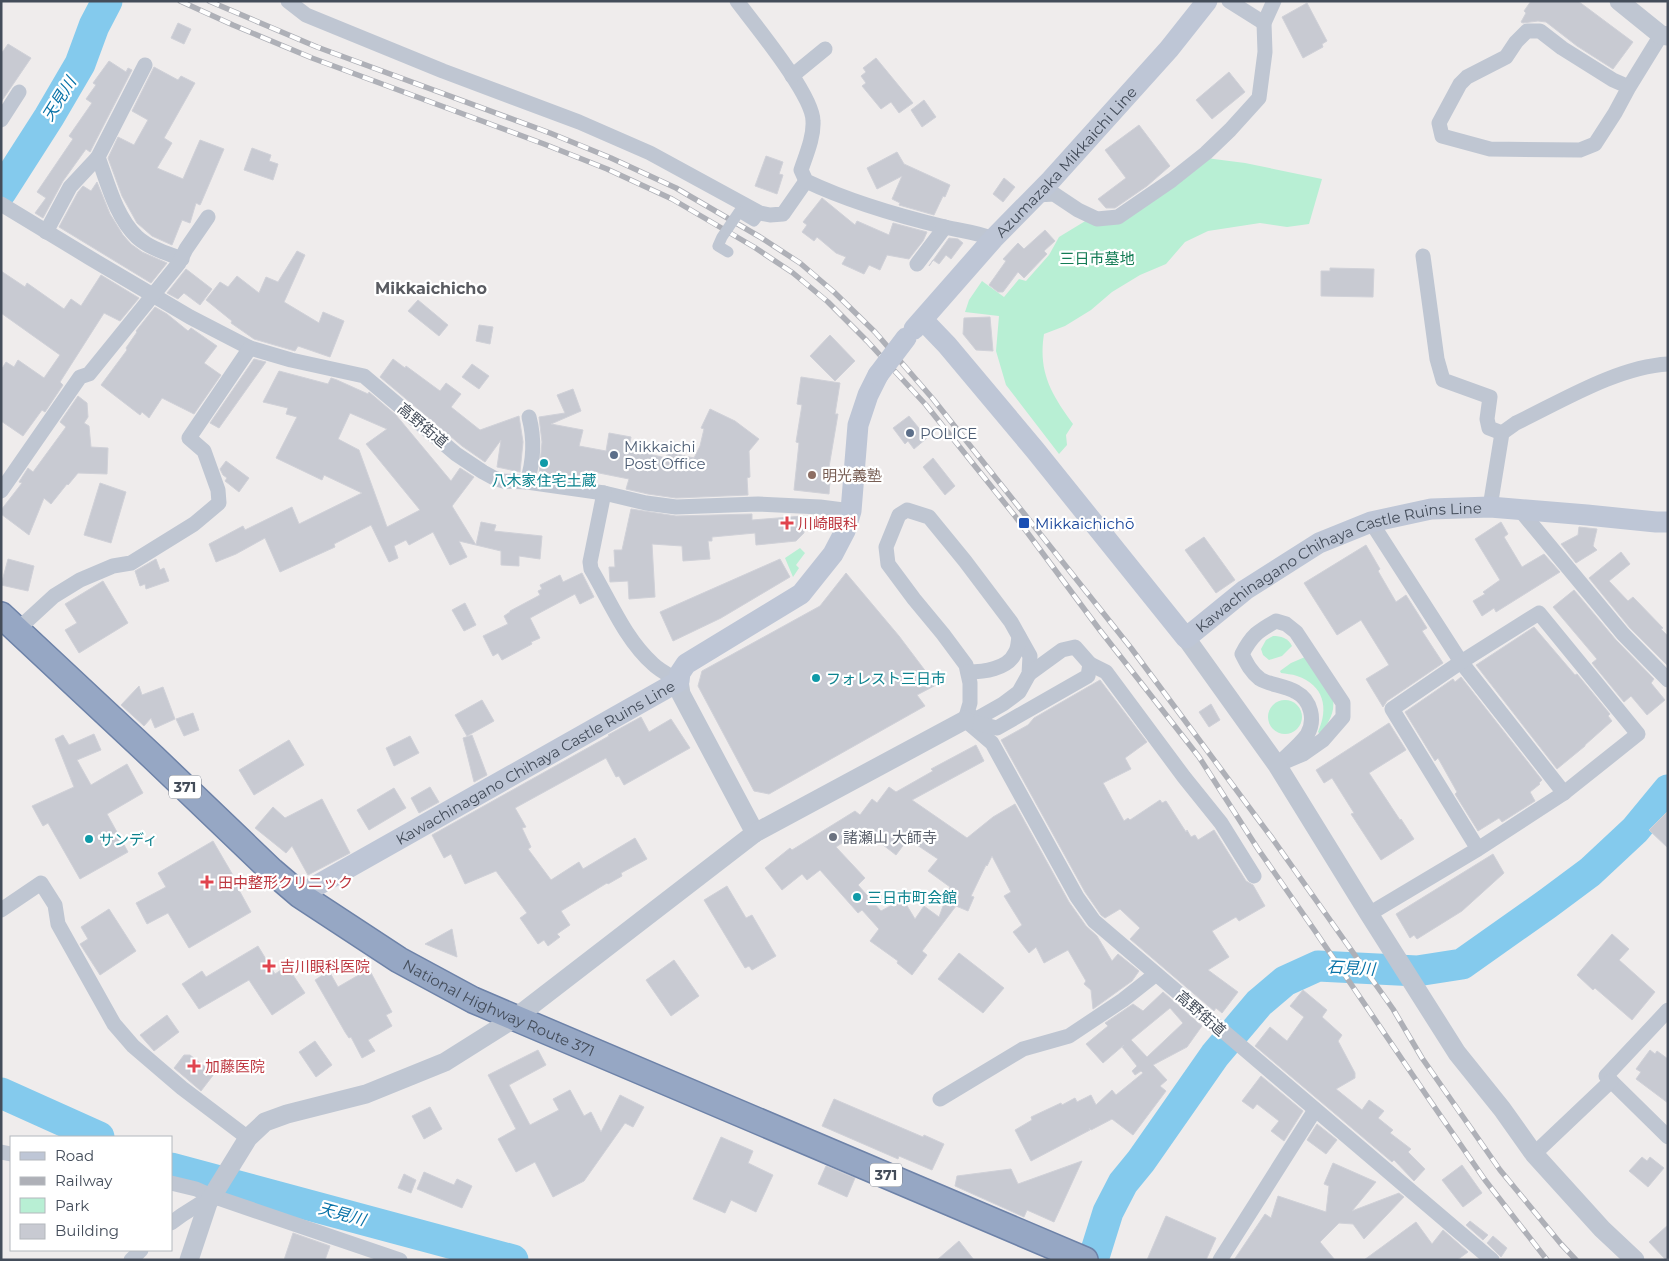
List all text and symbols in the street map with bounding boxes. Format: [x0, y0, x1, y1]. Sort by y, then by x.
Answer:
water label: 天見川 [38, 72, 81, 124]
street label: Azumazaka Mikkaichi Line [991, 82, 1140, 241]
park label: 三日市墓地 [1059, 249, 1135, 268]
district label: Mikkaichicho [375, 279, 487, 298]
street label: 高野街道 [394, 398, 452, 452]
place label: POLICE [920, 424, 977, 443]
marker: POLICE [904, 427, 916, 439]
place label: Mikkaichi Post Office [624, 437, 706, 473]
marker: Mikkaichi Post Office [608, 449, 620, 461]
marker: 八木家住宅土蔵 [538, 457, 550, 469]
place label: 明光義塾 [822, 466, 882, 485]
marker: 明光義塾 [806, 469, 818, 481]
place label: 八木家住宅土蔵 [491, 471, 597, 490]
street label: Kawachinagano Chihaya Castle Ruins Line [1191, 498, 1482, 636]
place label: 川崎眼科 [798, 514, 858, 533]
place label: Mikkaichichō [1035, 514, 1134, 533]
marker: 川崎眼科 [780, 516, 794, 530]
marker: Mikkaichichō [1017, 516, 1031, 530]
place label: フォレスト三日市 [826, 669, 946, 688]
marker: フォレスト三日市 [810, 672, 822, 684]
street label: Kawachinagano Chihaya Castle Ruins Line [392, 676, 678, 849]
road number: 371 [169, 776, 201, 799]
place label: 諸瀬山 大師寺 [843, 828, 937, 847]
place label: サンディ [99, 830, 158, 849]
marker: 諸瀬山 大師寺 [827, 831, 839, 843]
marker: サンディ [83, 833, 95, 845]
place label: 田中整形クリニック [218, 873, 353, 892]
marker: 田中整形クリニック [200, 875, 214, 889]
place label: 三日市町会館 [867, 888, 957, 907]
marker: 三日市町会館 [851, 891, 863, 903]
street label: National Highway Route 371 [400, 955, 598, 1060]
place label: 吉川眼科医院 [280, 957, 370, 976]
water label: 石見川 [1327, 957, 1377, 979]
marker: 吉川眼科医院 [262, 959, 276, 973]
street label: 高野街道 [1172, 986, 1230, 1040]
place label: 加藤医院 [205, 1057, 265, 1076]
marker: 加藤医院 [187, 1059, 201, 1073]
legend [10, 1136, 172, 1251]
text: Road [55, 1146, 94, 1165]
road number: 371 [870, 1164, 902, 1186]
text: Railway [55, 1171, 113, 1190]
text: Park [55, 1196, 89, 1215]
water label: 天見川 [316, 1199, 370, 1230]
text: Building [55, 1221, 119, 1240]

